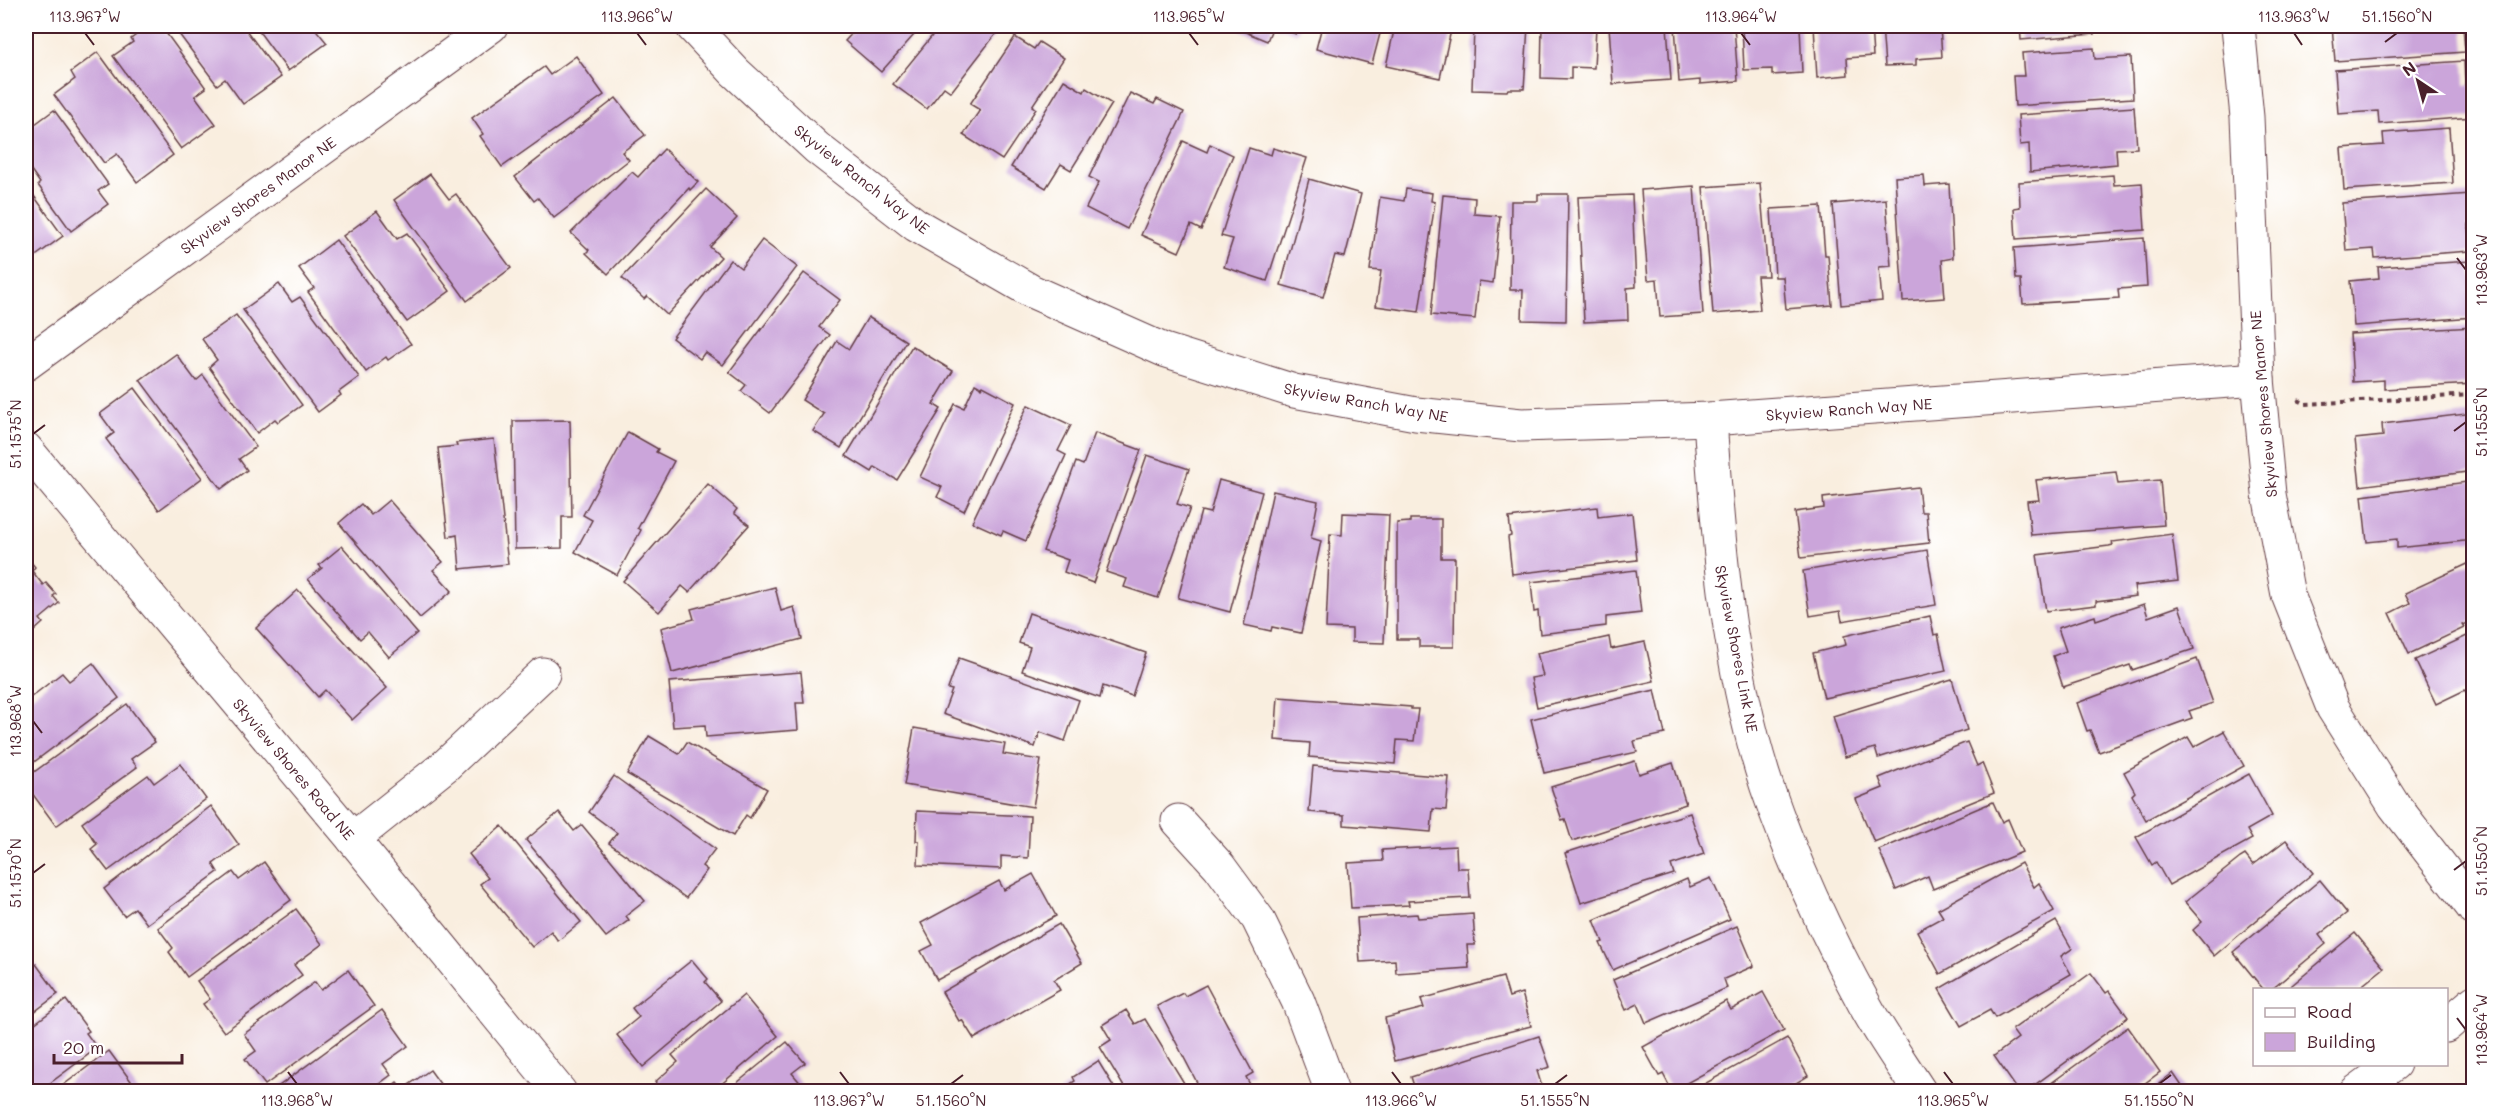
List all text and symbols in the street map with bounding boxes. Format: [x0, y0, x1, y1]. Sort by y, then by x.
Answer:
text: 113.967°W [49, 6, 121, 26]
text: 113.966°W [601, 6, 673, 26]
text: 113.965°W [1153, 6, 1225, 26]
text: 113.964°W [1705, 6, 1777, 26]
text: 113.963°W [2258, 6, 2330, 26]
text: 51.1560°N [2362, 6, 2432, 26]
north arrow [2388, 51, 2448, 111]
text: N [2398, 56, 2420, 81]
street label: Skyview Ranch Way NE [790, 120, 934, 238]
street label: Skyview Shores Manor NE [176, 132, 340, 258]
text: 113.963°W [2471, 234, 2491, 306]
street label: Skyview Shores Manor NE [2245, 309, 2281, 498]
street label: Skyview Ranch Way NE [1282, 378, 1450, 426]
text: 51.1555°N [2471, 387, 2491, 457]
street label: Skyview Ranch Way NE [1765, 393, 1933, 425]
text: 51.1575°N [5, 399, 25, 469]
street label: Skyview Shores Link NE [1711, 563, 1763, 735]
text: 113.968°W [5, 685, 25, 757]
street label: Skyview Shores Road NE [229, 694, 359, 844]
text: 51.1550°N [2471, 826, 2491, 896]
text: 51.1570°N [5, 838, 25, 908]
legend [2253, 988, 2448, 1066]
text: 113.964°W [2471, 994, 2491, 1066]
text: Road [2307, 999, 2352, 1023]
scale bar [54, 1027, 182, 1065]
text: Building [2307, 1029, 2375, 1053]
text: 20 m [63, 1035, 104, 1059]
text: 113.968°W [261, 1090, 333, 1110]
text: 113.967°W [813, 1090, 885, 1110]
text: 51.1560°N [916, 1090, 986, 1110]
text: 113.966°W [1365, 1090, 1437, 1110]
text: 51.1555°N [1520, 1090, 1590, 1110]
text: 113.965°W [1917, 1090, 1989, 1110]
text: 51.1550°N [2124, 1090, 2194, 1110]

